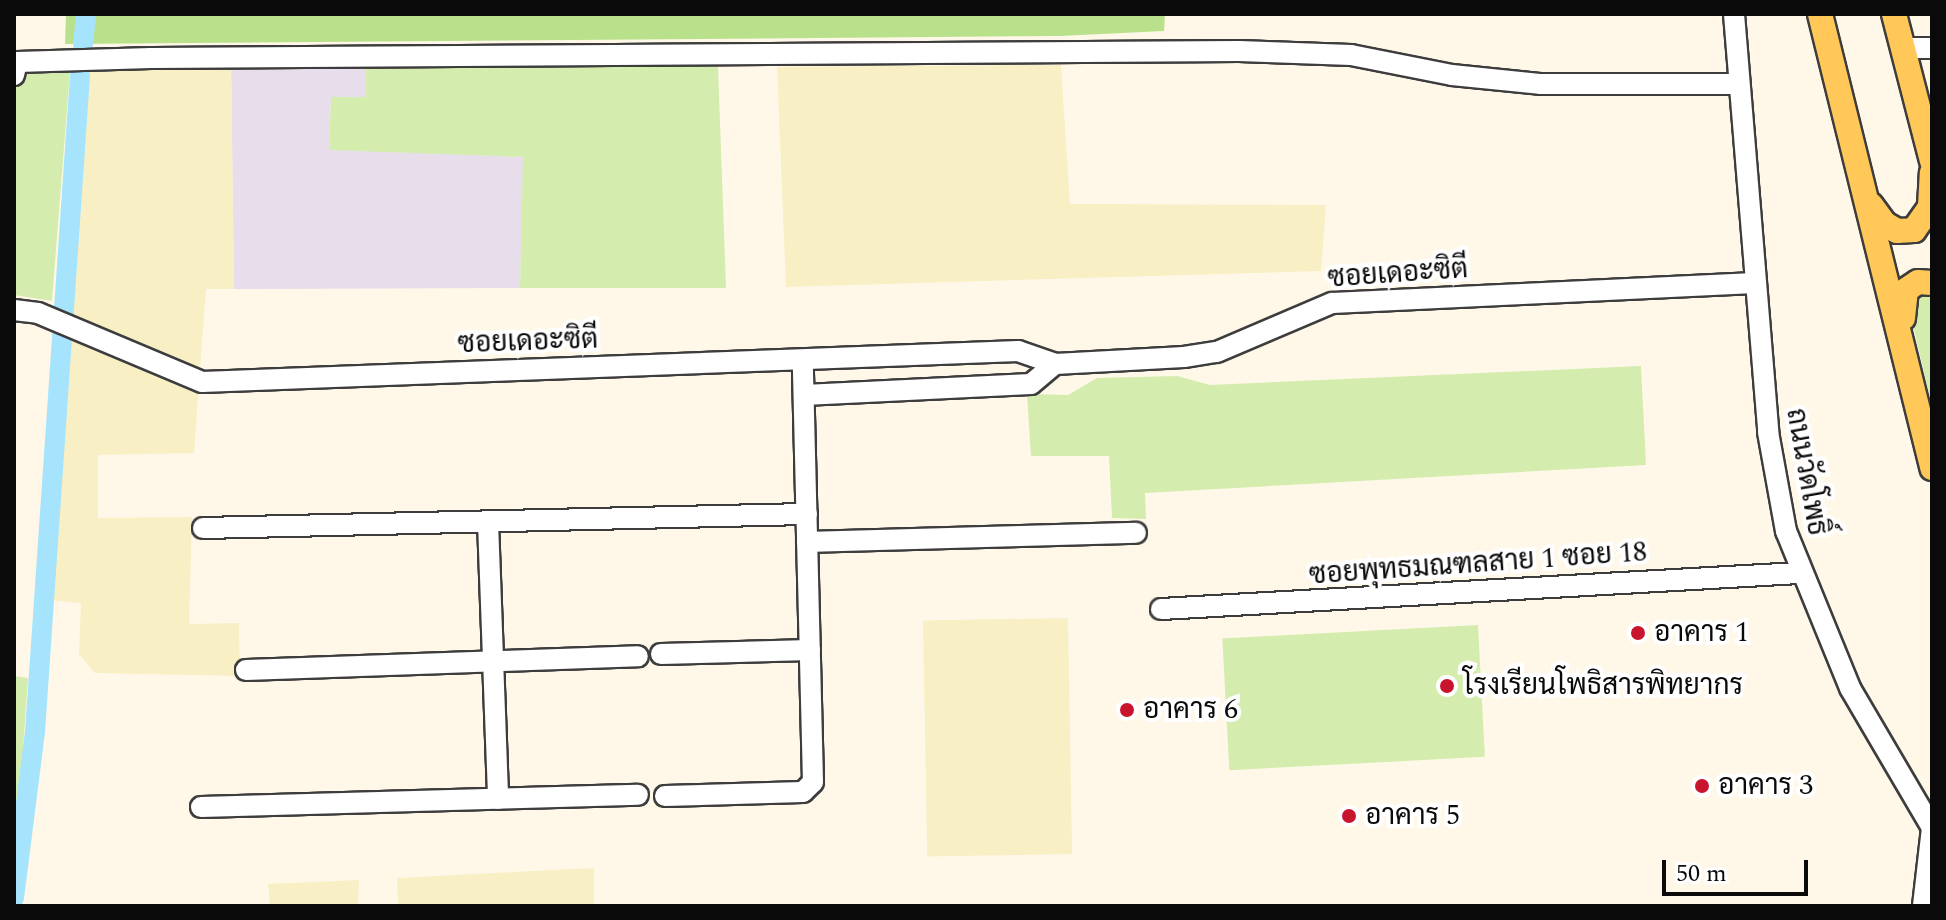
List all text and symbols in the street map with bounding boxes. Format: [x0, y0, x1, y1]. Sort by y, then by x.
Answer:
street label: ซอยเดอะซิตี [1327, 252, 1469, 296]
street label: ซอยเดอะซิตี [457, 323, 599, 361]
street label: ถนนวัดโพธิ์ [1778, 406, 1834, 538]
street label: ซอยพุทธมณฑลสาย 1 ซอย 18 [1308, 535, 1648, 593]
place label: อาคาร 1 [1654, 616, 1749, 650]
marker: อาคาร 1 [1629, 624, 1647, 642]
place label: โรงเรียนโพธิสารพิทยากร [1463, 669, 1743, 703]
marker: โรงเรียนโพธิสารพิทยากร [1438, 677, 1456, 695]
place label: อาคาร 6 [1143, 693, 1238, 727]
marker: อาคาร 6 [1118, 701, 1136, 719]
place label: อาคาร 3 [1718, 769, 1813, 803]
marker: อาคาร 3 [1693, 777, 1711, 795]
place label: อาคาร 5 [1365, 799, 1460, 833]
marker: อาคาร 5 [1340, 807, 1358, 825]
scale bar [1666, 844, 1812, 894]
text: 50 m [1676, 856, 1727, 892]

